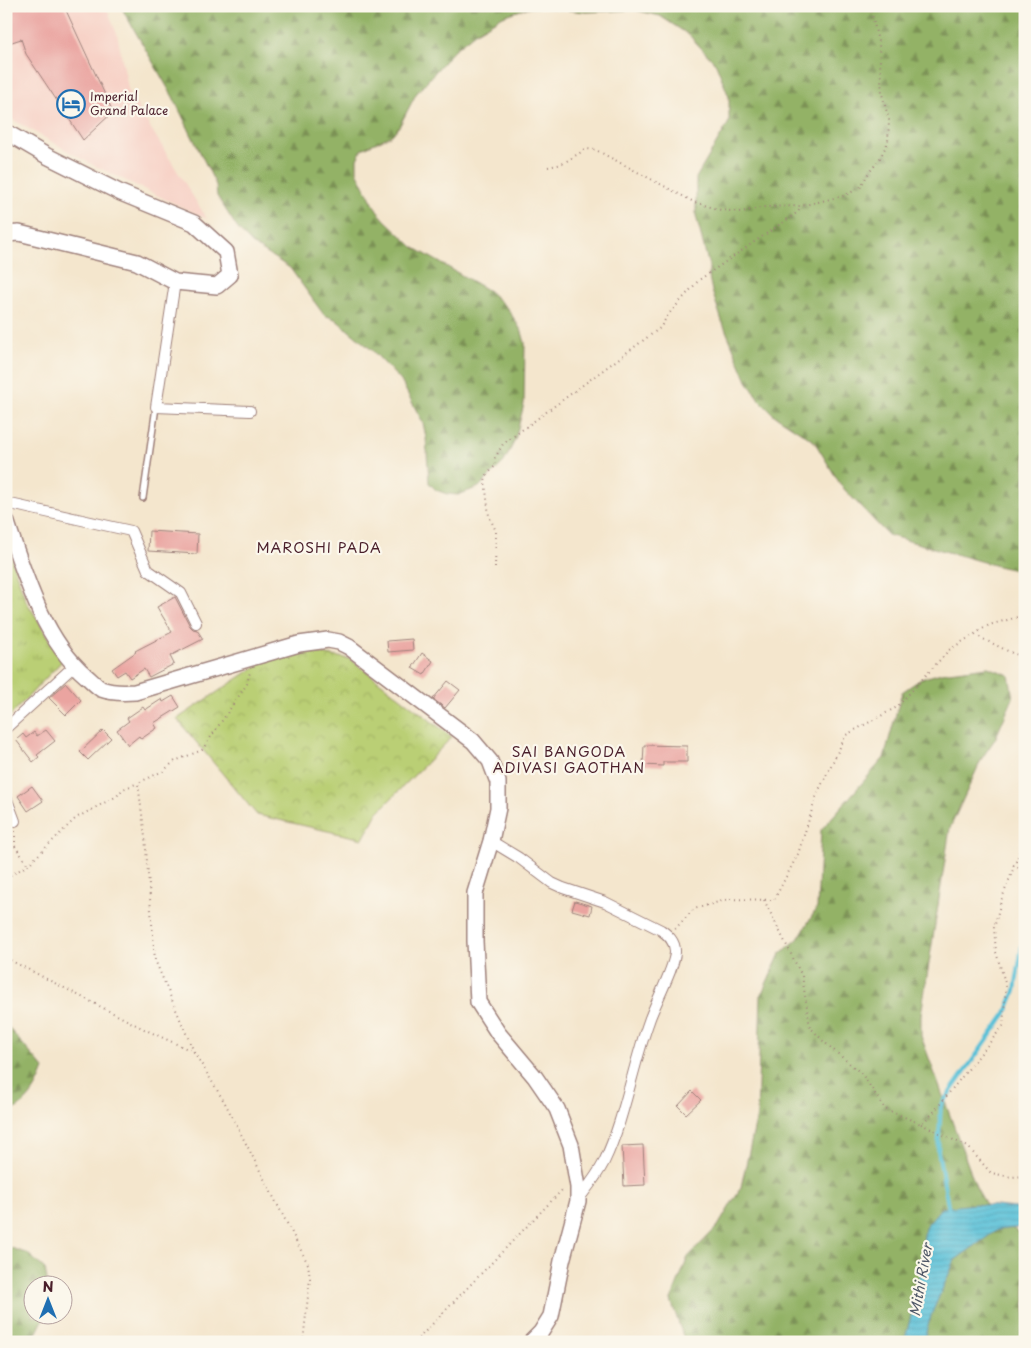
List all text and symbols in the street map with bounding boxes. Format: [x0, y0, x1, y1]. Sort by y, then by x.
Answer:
place label: Imperial Grand Palace [90, 87, 168, 119]
hotel icon: Imperial Grand Palace [56, 89, 86, 119]
district label: MAROSHI PADA [256, 537, 382, 558]
district label: SAI BANGODA ADIVASI GAOTHAN [493, 741, 645, 778]
water label: Mithi River [904, 1240, 938, 1318]
north arrow [22, 1276, 72, 1326]
text: N [42, 1276, 54, 1297]

